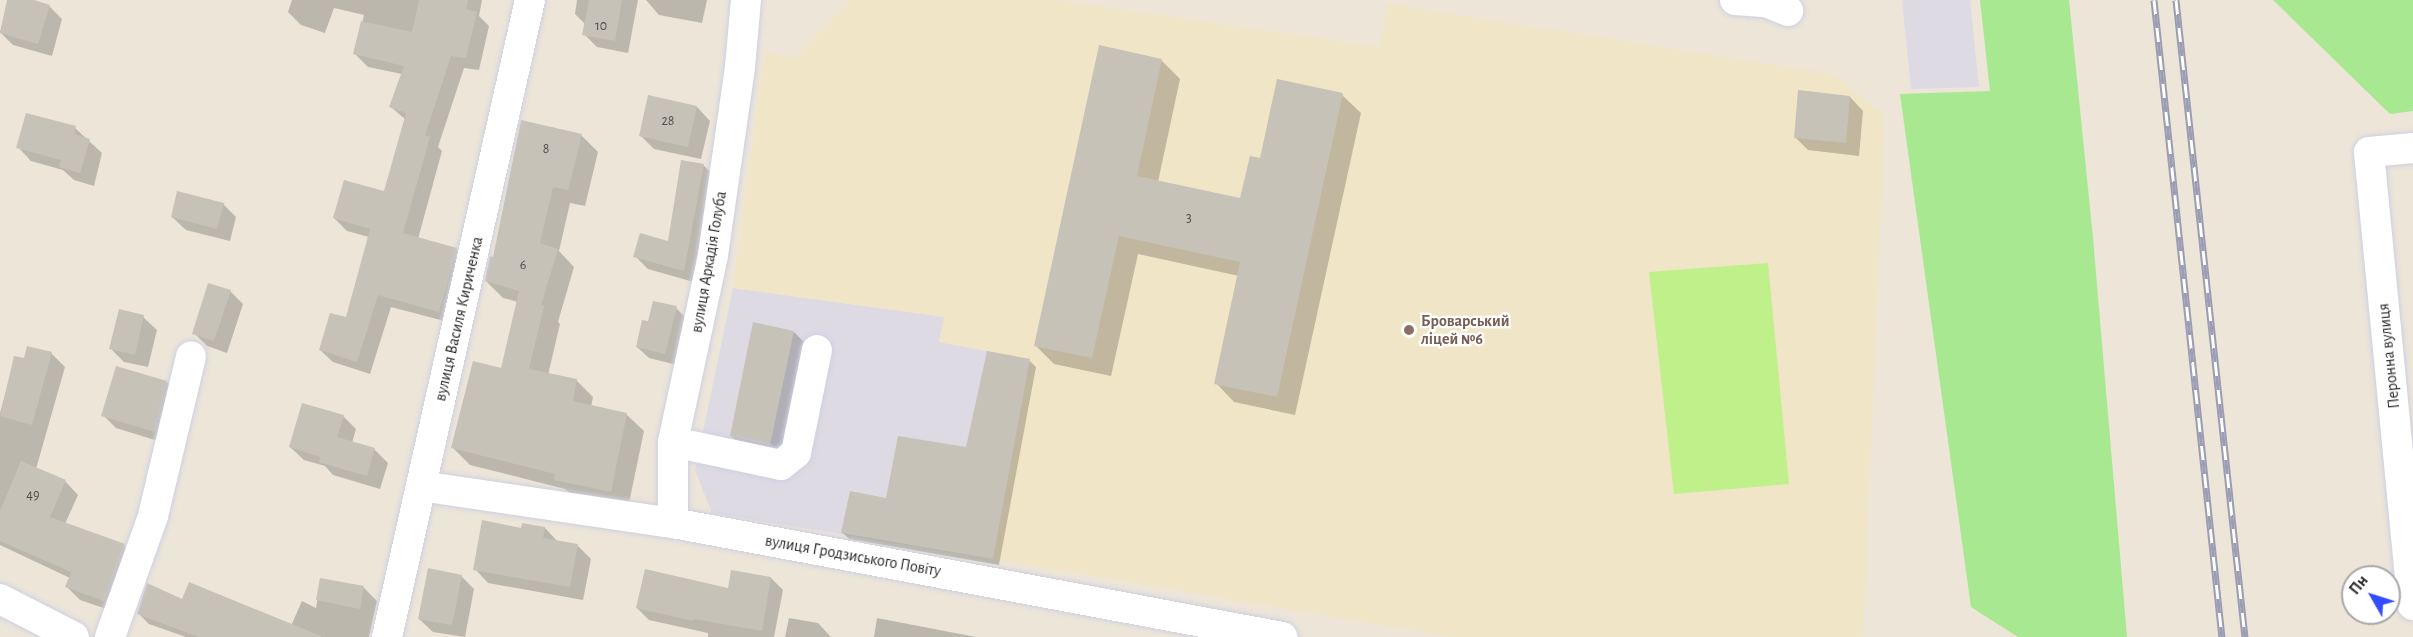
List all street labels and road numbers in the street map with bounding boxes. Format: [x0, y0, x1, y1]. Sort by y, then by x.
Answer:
street label: вулиця Аркадія Голуба [687, 190, 731, 334]
street label: вулиця Василя Кириченка [431, 235, 487, 403]
street label: Перонна вулиця [2374, 302, 2404, 410]
street label: вулиця Гродзиського Повіту [764, 531, 942, 581]

